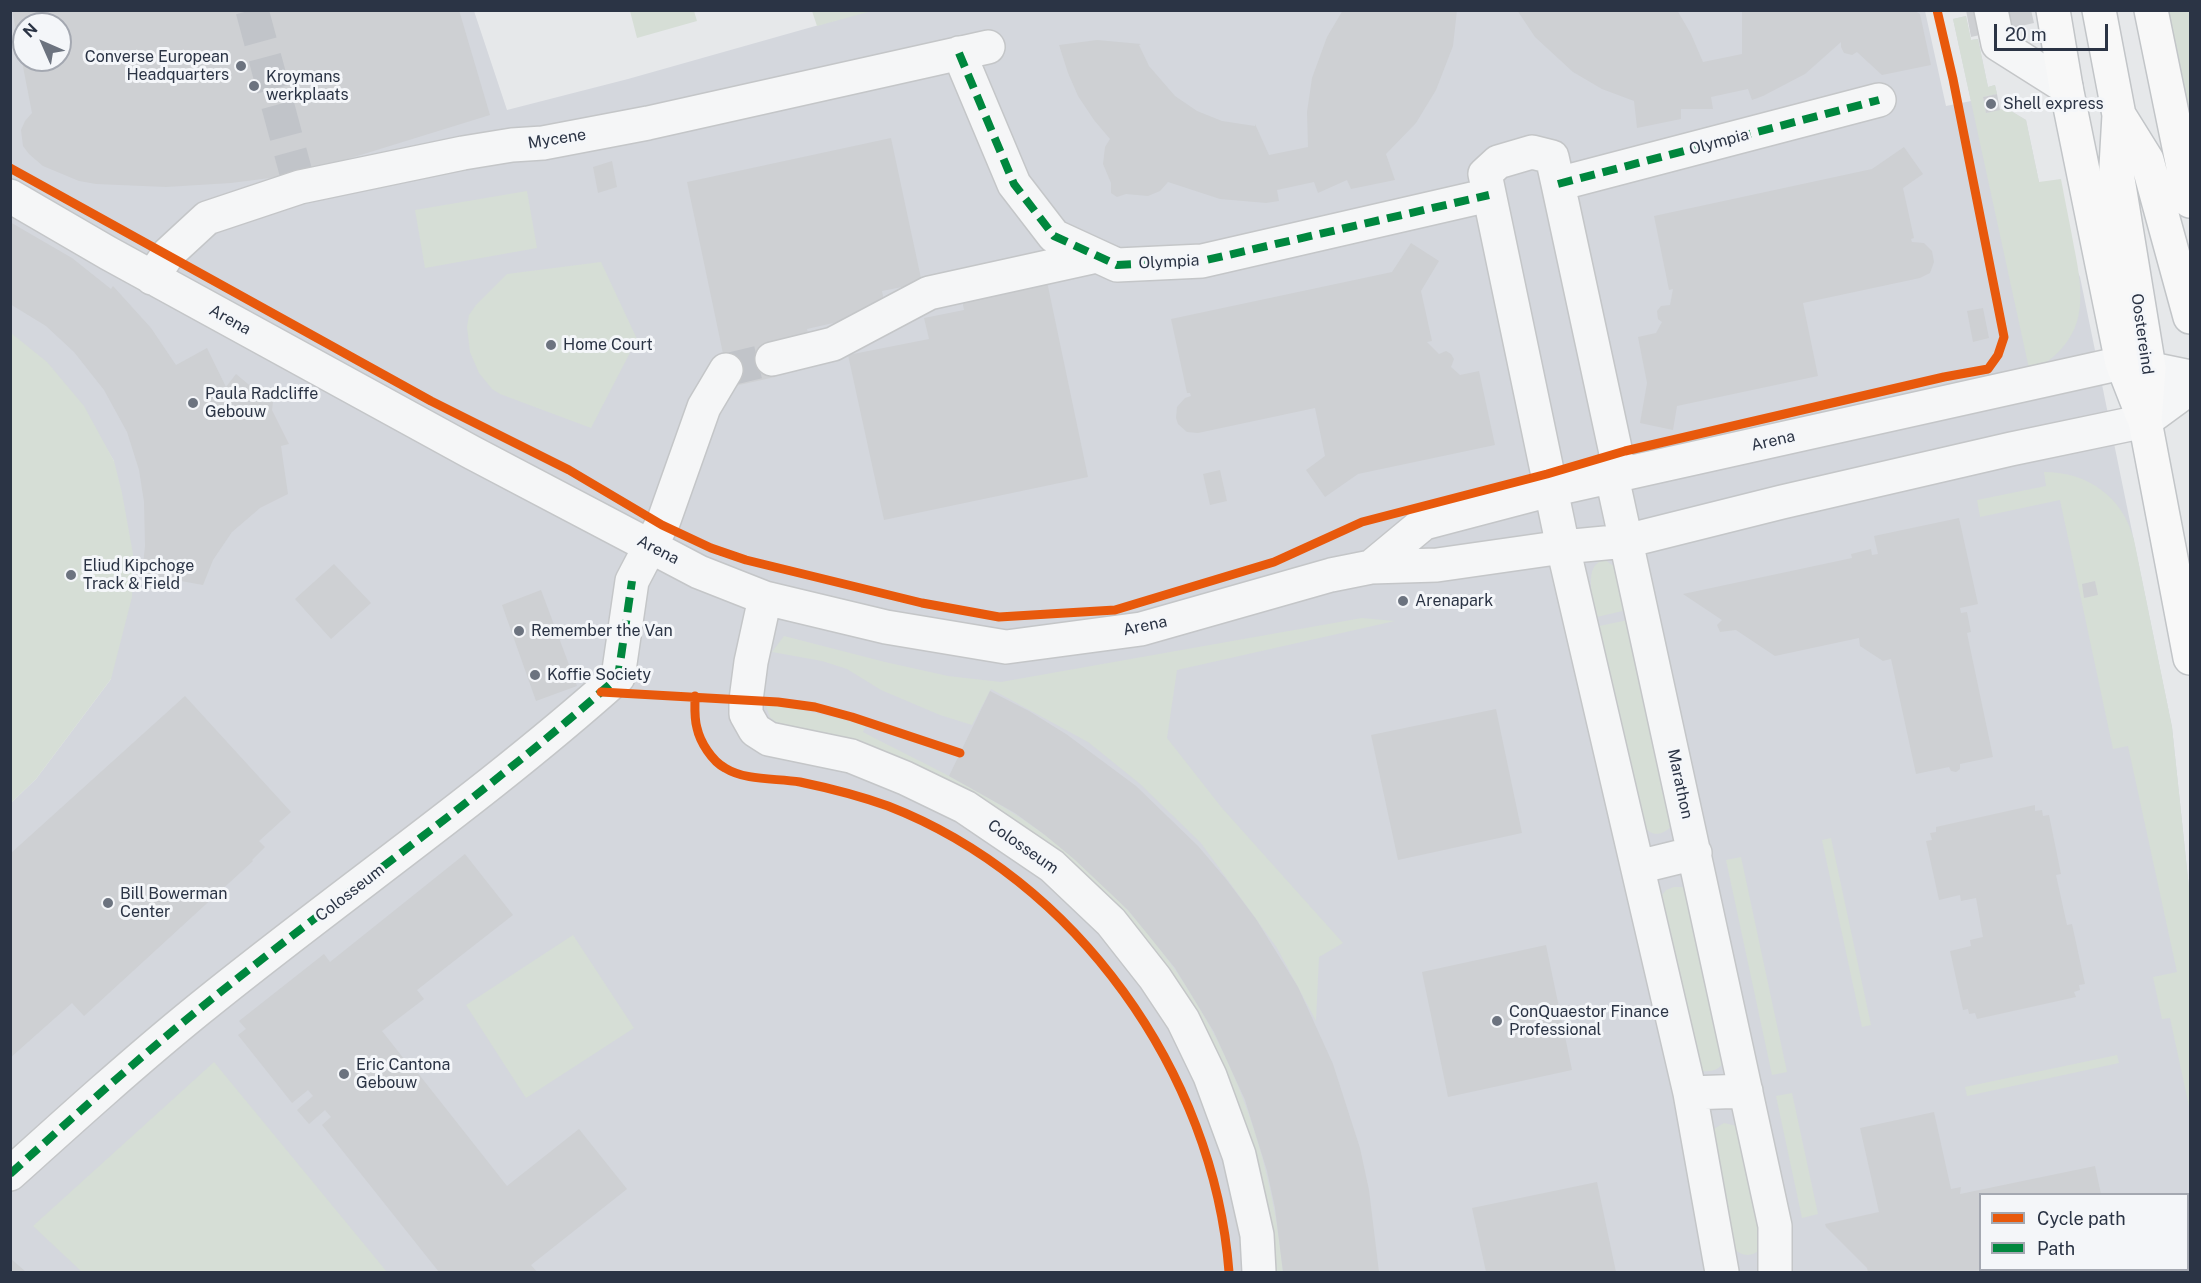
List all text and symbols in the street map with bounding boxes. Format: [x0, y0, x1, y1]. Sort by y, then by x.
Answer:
north arrow [12, 12, 72, 72]
scale bar [1997, 12, 2111, 50]
text: N [19, 19, 41, 41]
text: 20 m [2005, 24, 2047, 45]
place label: Converse European Headquarters [85, 47, 229, 85]
marker: Converse European Headquarters [234, 59, 248, 73]
place label: Kroymans werkplaats [266, 67, 349, 105]
marker: Kroymans werkplaats [247, 79, 261, 93]
place label: Shell express [2003, 94, 2104, 114]
marker: Shell express [1984, 97, 1998, 111]
street label: Mycene [527, 125, 587, 153]
street label: Olympia [1687, 125, 1751, 159]
street label: Olympia [1138, 251, 1200, 273]
street label: Oostereind [2127, 292, 2157, 376]
street label: Arena [206, 301, 254, 339]
place label: Home Court [563, 335, 653, 355]
marker: Home Court [544, 338, 558, 352]
place label: Paula Radcliffe Gebouw [205, 384, 318, 422]
marker: Paula Radcliffe Gebouw [186, 396, 200, 410]
street label: Arena [1749, 427, 1797, 455]
street label: Arena [634, 531, 682, 569]
place label: Eliud Kipchoge Track & Field [83, 556, 194, 594]
marker: Eliud Kipchoge Track & Field [64, 568, 78, 582]
place label: Arenapark [1415, 591, 1493, 611]
marker: Arenapark [1396, 594, 1410, 608]
street label: Arena [1121, 612, 1169, 640]
place label: Remember the Van [531, 621, 673, 641]
marker: Remember the Van [512, 624, 526, 638]
place label: Koffie Society [547, 665, 651, 685]
marker: Koffie Society [528, 668, 542, 682]
street label: Marathon [1663, 747, 1697, 821]
street label: Colosseum [984, 816, 1062, 878]
street label: Colosseum [312, 860, 388, 926]
place label: Bill Bowerman Center [120, 884, 227, 922]
marker: Bill Bowerman Center [101, 896, 115, 910]
place label: ConQuaestor Finance Professional [1509, 1002, 1669, 1040]
marker: ConQuaestor Finance Professional [1490, 1014, 1504, 1028]
place label: Eric Cantona Gebouw [356, 1055, 450, 1093]
marker: Eric Cantona Gebouw [337, 1067, 351, 1081]
legend [1979, 1193, 2189, 1271]
text: Cycle path [2037, 1208, 2126, 1229]
text: Path [2037, 1238, 2075, 1259]

